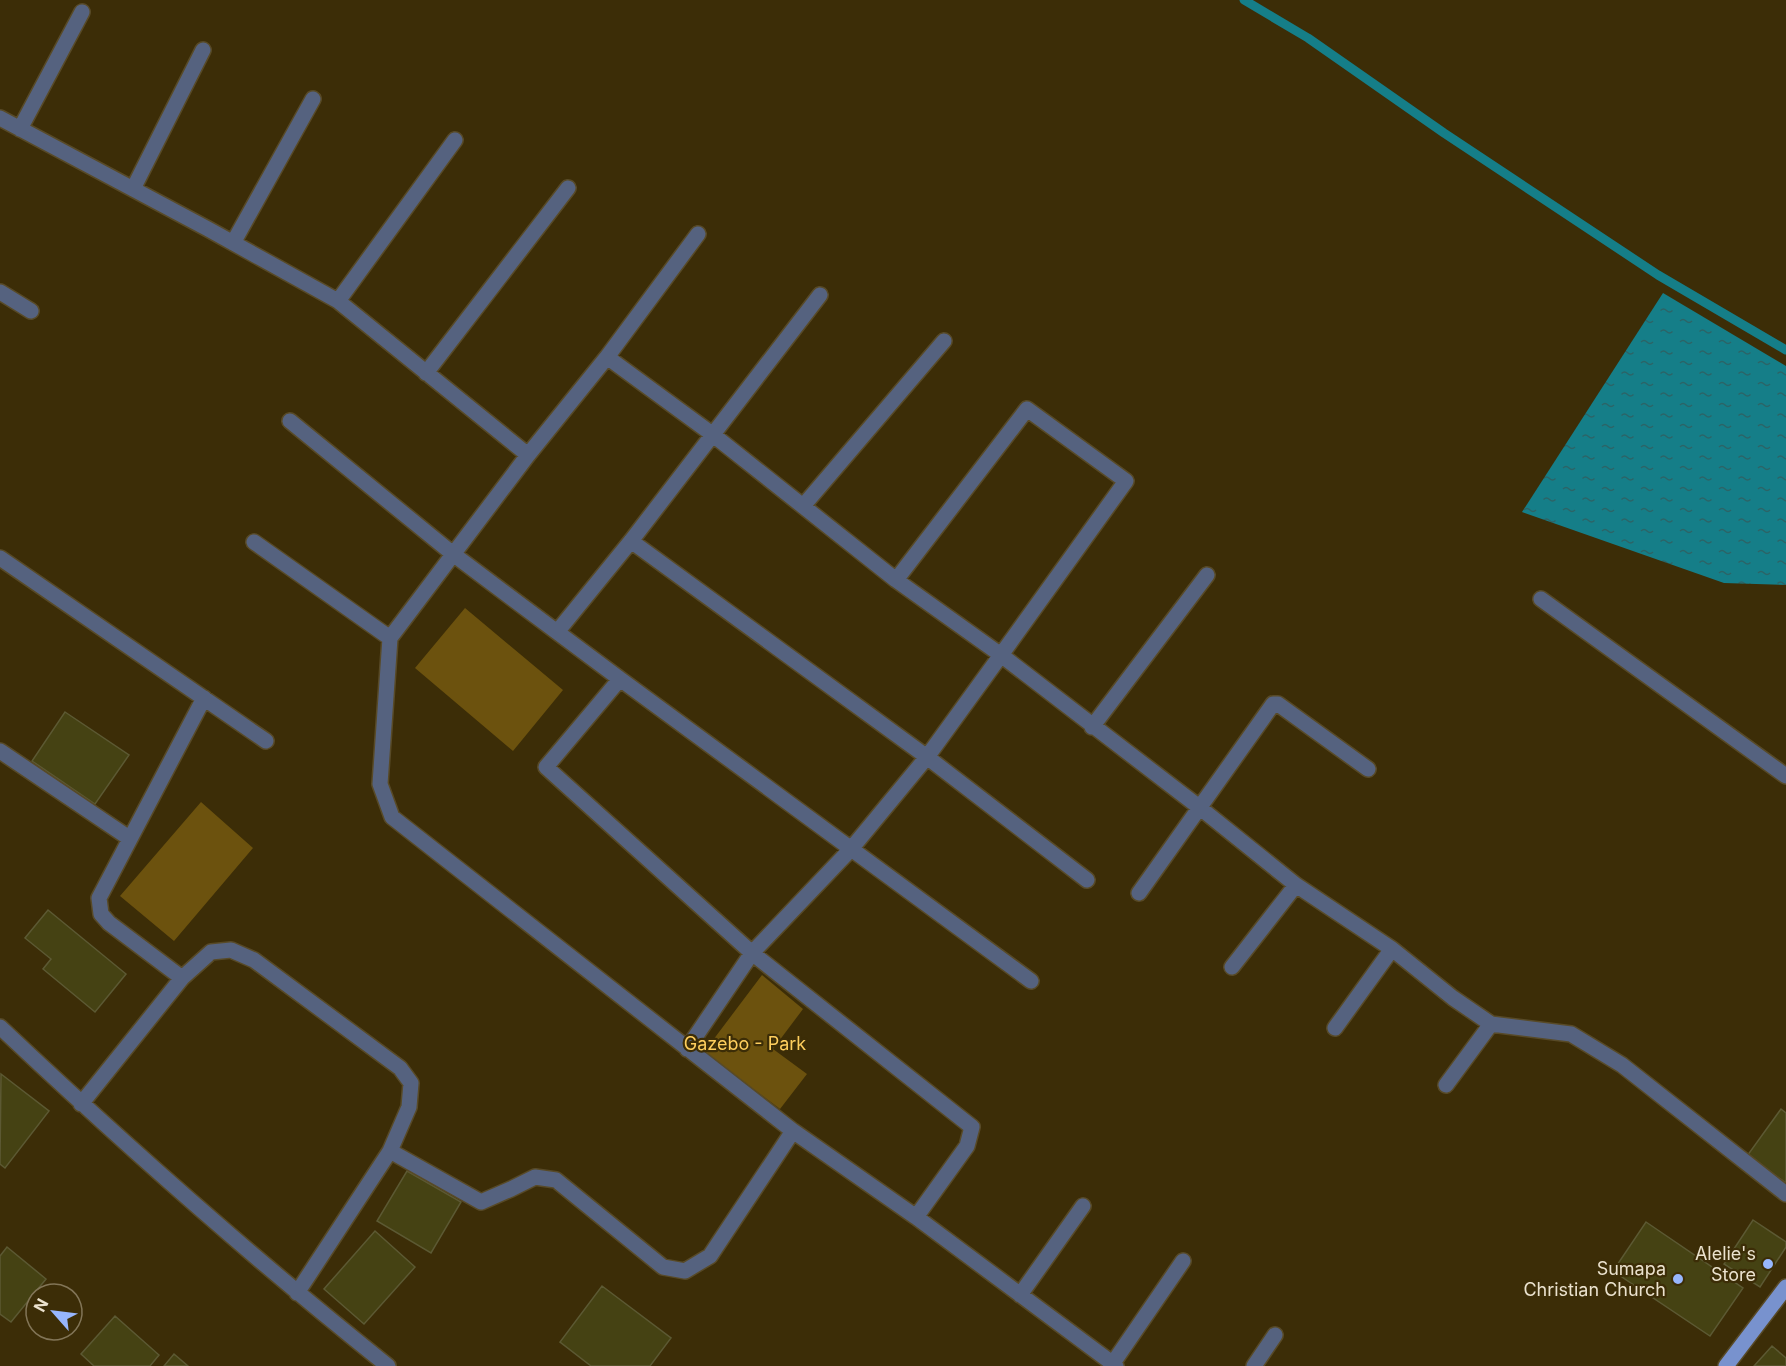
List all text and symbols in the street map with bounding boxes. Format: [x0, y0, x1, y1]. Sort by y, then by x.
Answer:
park label: Gazebo - Park [684, 1033, 806, 1054]
place label: Alelie's Store [1695, 1243, 1756, 1285]
marker: Alelie's Store [1761, 1257, 1775, 1271]
place label: Sumapa Christian Church [1523, 1258, 1666, 1300]
marker: Sumapa Christian Church [1671, 1272, 1685, 1286]
north arrow [24, 1282, 84, 1342]
text: N [29, 1295, 52, 1315]

